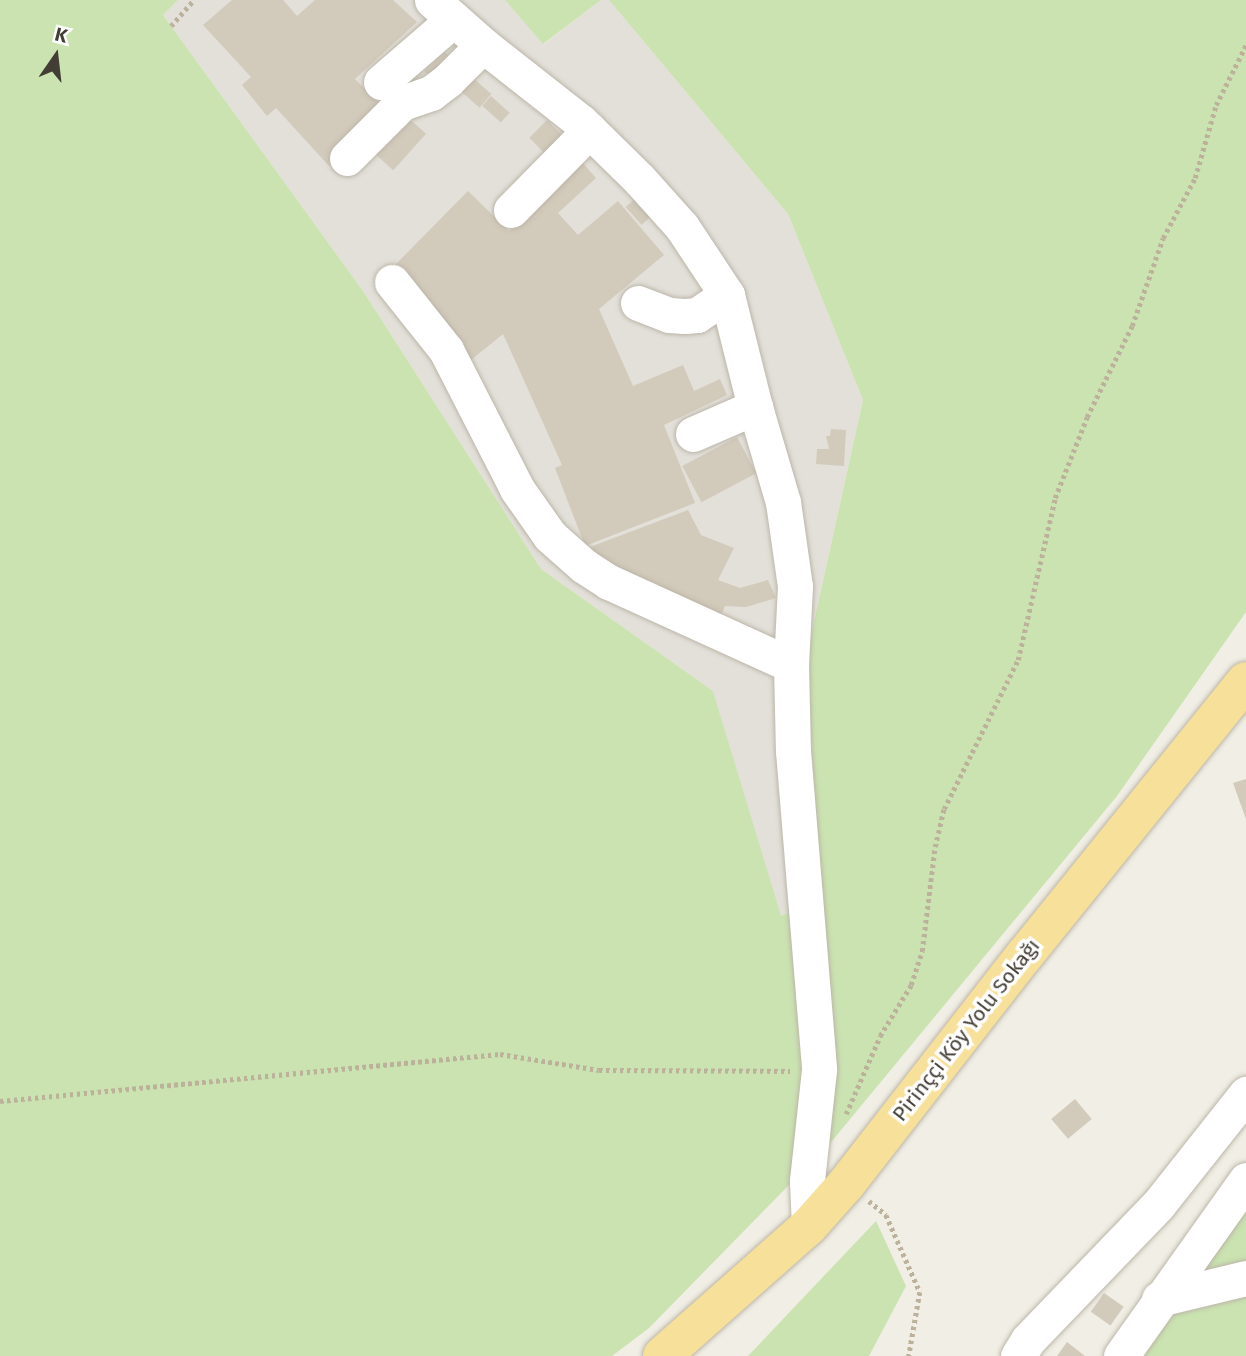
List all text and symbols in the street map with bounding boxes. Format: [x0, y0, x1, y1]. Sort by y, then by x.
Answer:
north arrow [21, 21, 91, 91]
text: K [53, 23, 70, 48]
street label: Pirinççi Köy Yolu Sokağı [887, 934, 1045, 1126]

